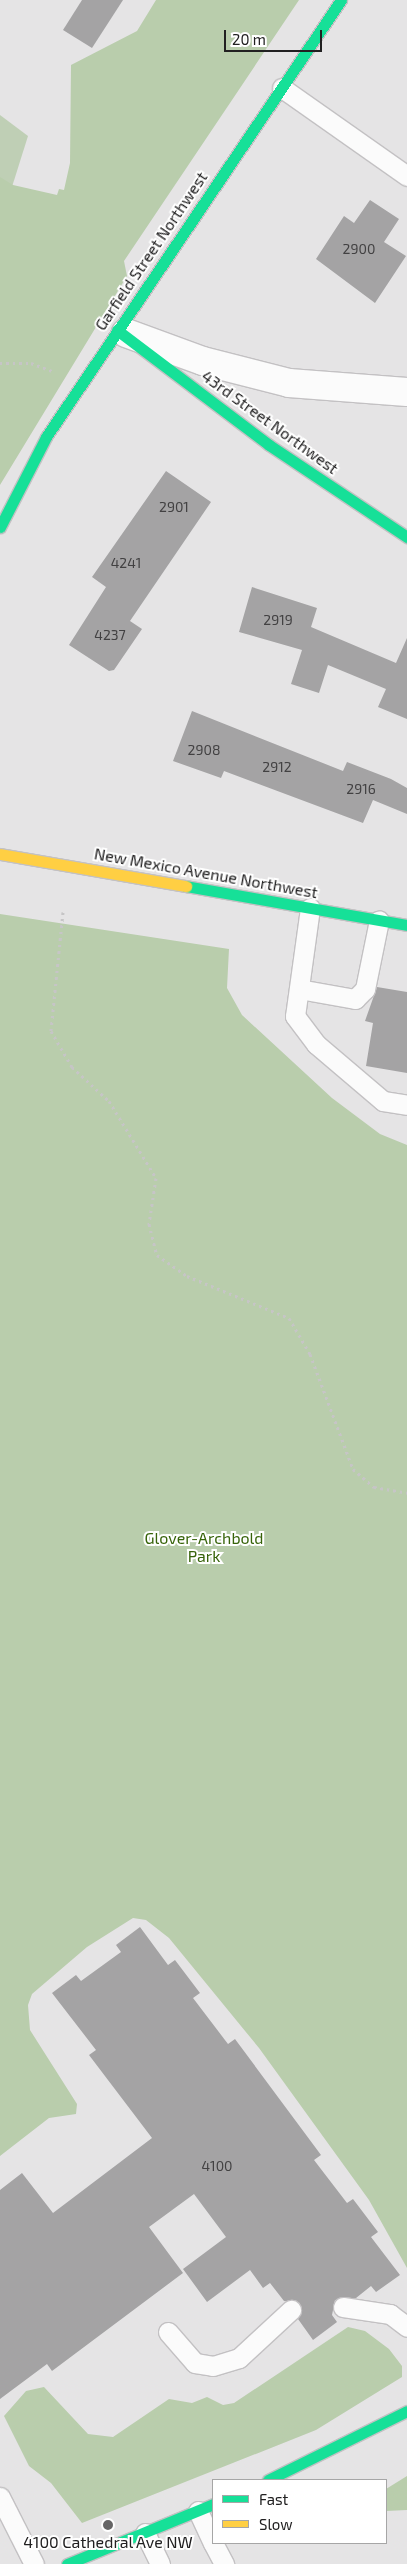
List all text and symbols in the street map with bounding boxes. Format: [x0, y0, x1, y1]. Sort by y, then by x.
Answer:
scale bar [227, 20, 324, 52]
text: 20 m [232, 30, 266, 48]
street label: Garfield Street Northwest [91, 168, 211, 334]
house number: 2900 [343, 241, 375, 257]
street label: 43rd Street Northwest [198, 366, 342, 478]
house number: 2901 [159, 499, 189, 515]
house number: 4241 [111, 555, 141, 571]
house number: 2919 [263, 612, 293, 628]
house number: 4237 [94, 627, 126, 643]
house number: 2908 [188, 742, 220, 758]
house number: 2912 [262, 759, 292, 775]
house number: 2916 [346, 781, 376, 797]
street label: New Mexico Avenue Northwest [92, 844, 320, 902]
park label: Glover-Archbold Park [144, 1528, 264, 1566]
house number: 4100 [201, 2158, 233, 2174]
legend [212, 2479, 387, 2544]
text: Fast [259, 2490, 288, 2508]
text: Slow [259, 2515, 293, 2533]
marker: 4100 Cathedral Ave NW [102, 2519, 114, 2531]
place label: 4100 Cathedral Ave NW [23, 2532, 193, 2552]

